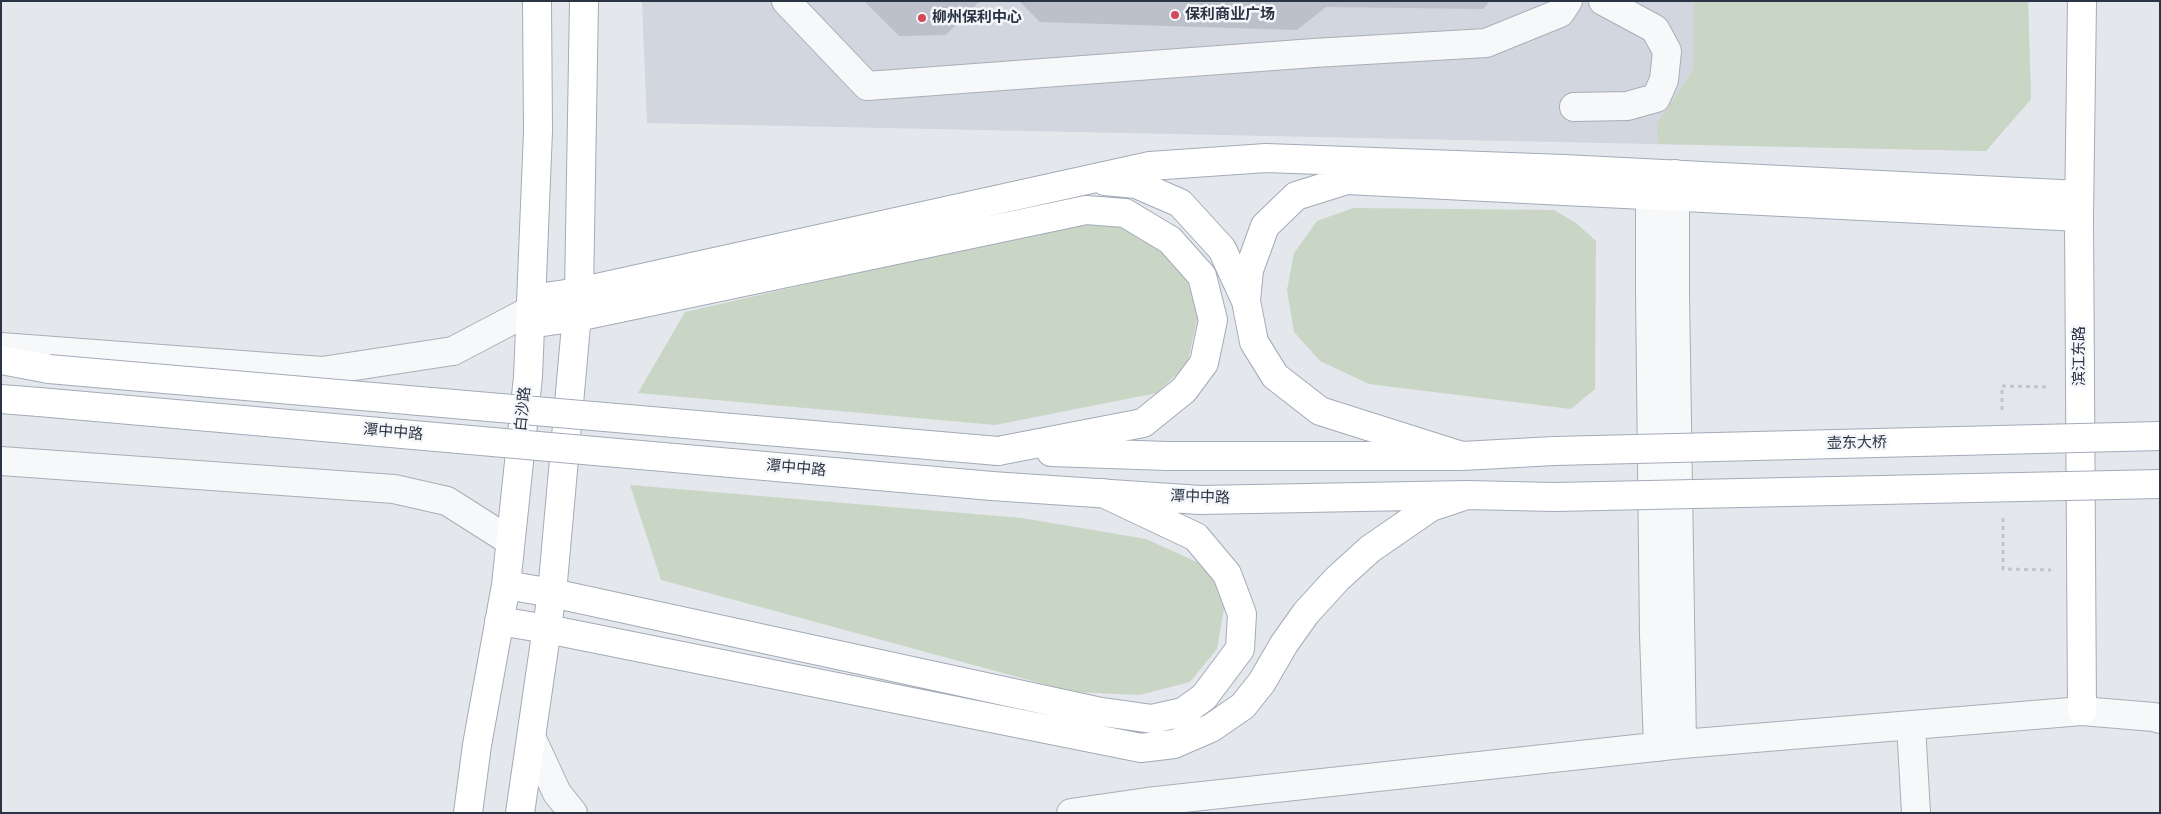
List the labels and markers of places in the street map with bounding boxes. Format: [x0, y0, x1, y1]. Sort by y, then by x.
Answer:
place label: 保利商业广场 [1185, 6, 1275, 24]
place label: 柳州保利中心 [932, 9, 1022, 27]
marker: 保利商业广场 [1169, 9, 1181, 21]
marker: 柳州保利中心 [916, 12, 928, 24]

